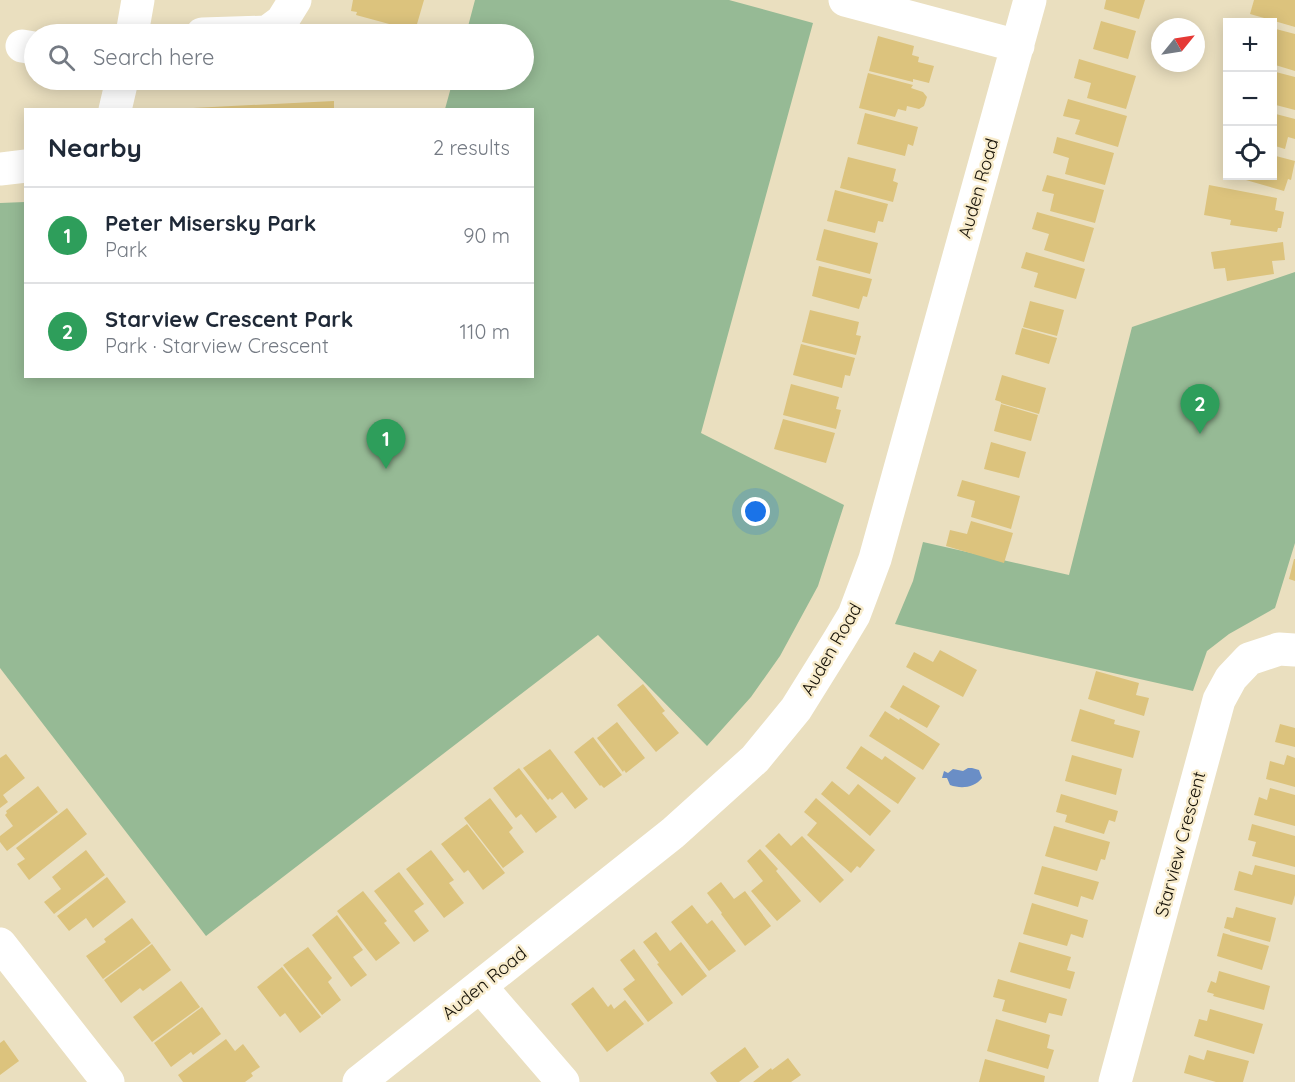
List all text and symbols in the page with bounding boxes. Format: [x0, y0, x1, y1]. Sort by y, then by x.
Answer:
north arrow [1151, 18, 1205, 72]
map controls [1223, 18, 1277, 180]
button: + [1223, 18, 1277, 72]
search box [24, 24, 534, 90]
icon: search [45, 41, 78, 74]
text: Search here [93, 43, 214, 71]
button: − [1223, 72, 1277, 126]
button: locate [1223, 126, 1277, 180]
text: Nearby [48, 131, 142, 164]
text: 2 results [433, 135, 510, 160]
street label: Auden Road [953, 135, 1003, 241]
text: Peter Misersky Park [105, 209, 316, 237]
text: 1 [64, 223, 71, 248]
text: 90 m [463, 223, 510, 248]
text: Park [105, 237, 147, 262]
text: Starview Crescent Park [105, 305, 353, 333]
text: 2 [62, 319, 73, 344]
text: 110 m [460, 319, 510, 344]
text: Park · Starview Crescent [105, 333, 329, 358]
pin: 2 [1180, 384, 1220, 434]
pin: 1 [366, 420, 406, 469]
your location [741, 497, 770, 526]
street label: Auden Road [795, 599, 867, 699]
street label: Starview Crescent [1149, 769, 1211, 919]
street label: Auden Road [437, 942, 531, 1024]

